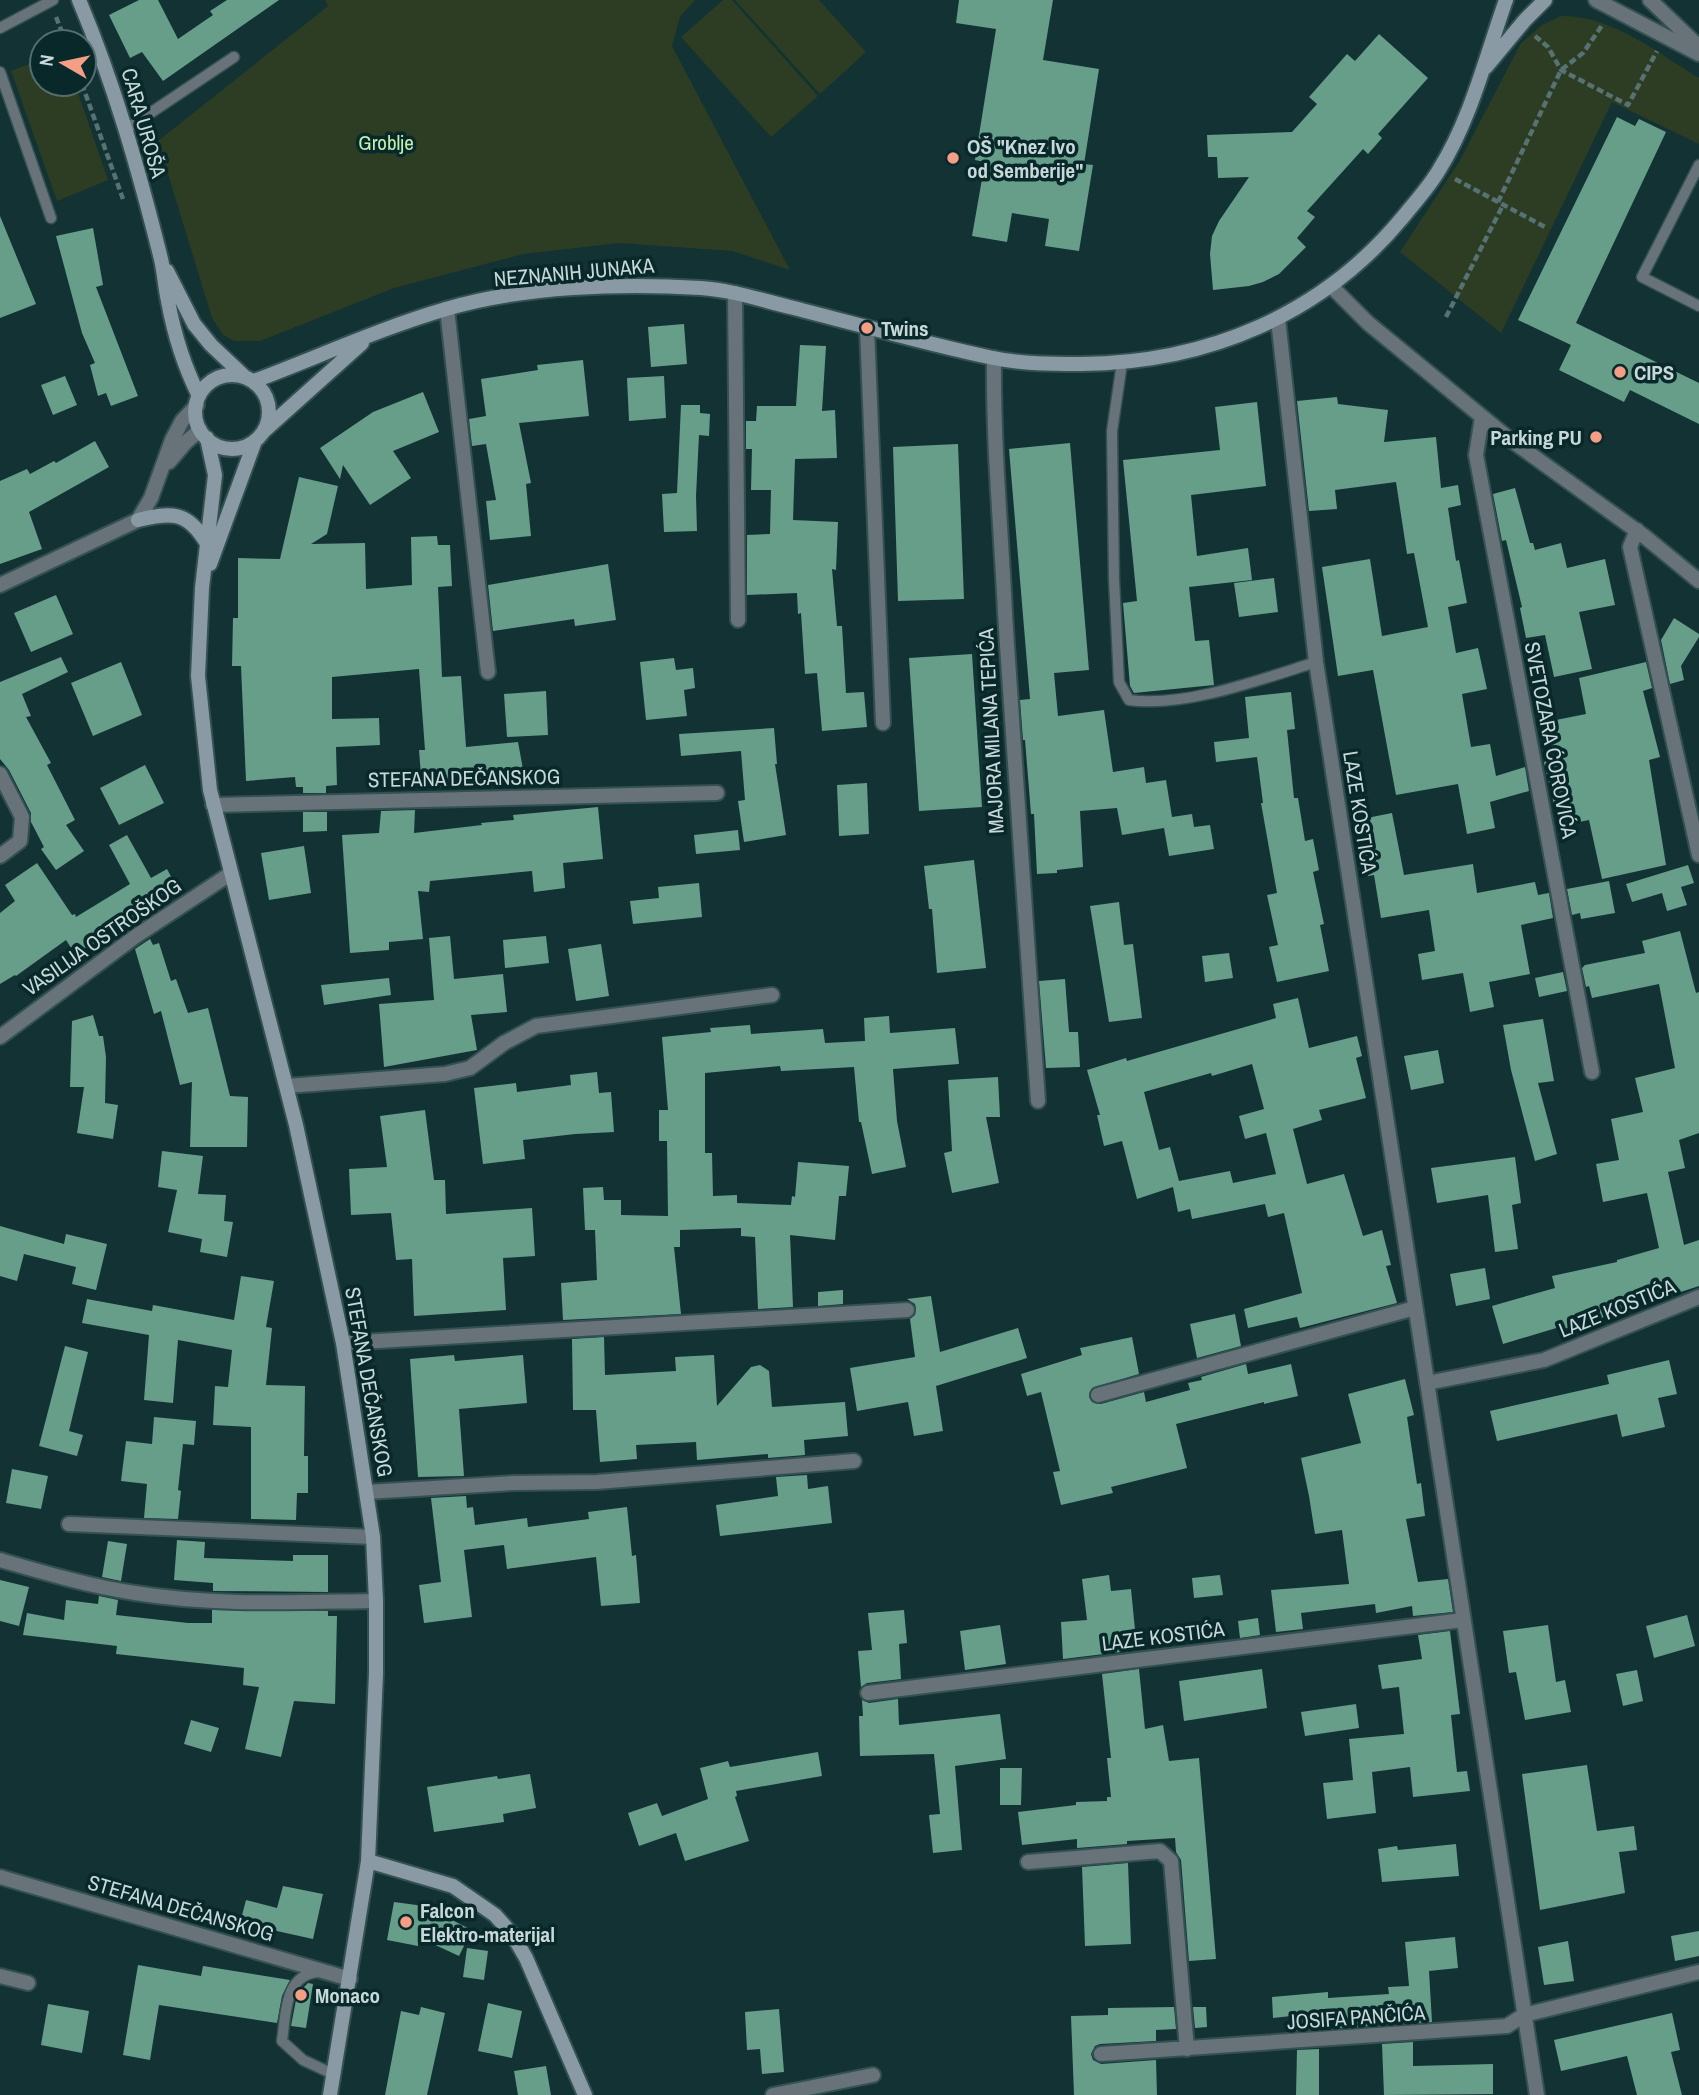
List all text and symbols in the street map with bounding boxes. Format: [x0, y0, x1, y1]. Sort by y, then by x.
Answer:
north arrow [28, 28, 98, 98]
text: N [32, 53, 60, 68]
street label: CARA UROŠA [114, 65, 174, 182]
park label: Groblje [358, 128, 414, 157]
place label: OŠ "Knez Ivo od Semberije" [967, 132, 1083, 185]
marker: OŠ "Knez Ivo od Semberije" [945, 150, 961, 166]
street label: NEZNANIH JUNAKA [493, 251, 656, 293]
place label: Twins [881, 314, 929, 343]
marker: Twins [859, 320, 875, 336]
place label: CIPS [1634, 358, 1674, 387]
marker: CIPS [1612, 364, 1628, 380]
place label: Parking PU [1490, 423, 1582, 452]
marker: Parking PU [1588, 429, 1604, 445]
street label: MAJORA MILANA TEPIĆA [971, 627, 1011, 834]
street label: SVETOZARA ĆOROVIĆA [1518, 639, 1584, 841]
street label: LAZE KOSTIĆA [1336, 749, 1384, 876]
street label: STEFANA DEČANSKOG [368, 762, 560, 794]
street label: VASILIJA OSTROŠKOG [17, 871, 187, 1003]
street label: LAZE KOSTIĆA [1554, 1271, 1680, 1345]
street label: STEFANA DEČANSKOG [338, 1285, 400, 1479]
street label: LAZE KOSTIĆA [1100, 1614, 1227, 1658]
street label: STEFANA DEČANSKOG [85, 1868, 277, 1948]
place label: Falcon Elektro-materijal [420, 1896, 555, 1949]
marker: Falcon Elektro-materijal [398, 1914, 414, 1930]
place label: Monaco [315, 1981, 380, 2010]
marker: Monaco [293, 1987, 309, 2003]
street label: JOSIFA PANČIĆA [1286, 1998, 1427, 2036]

